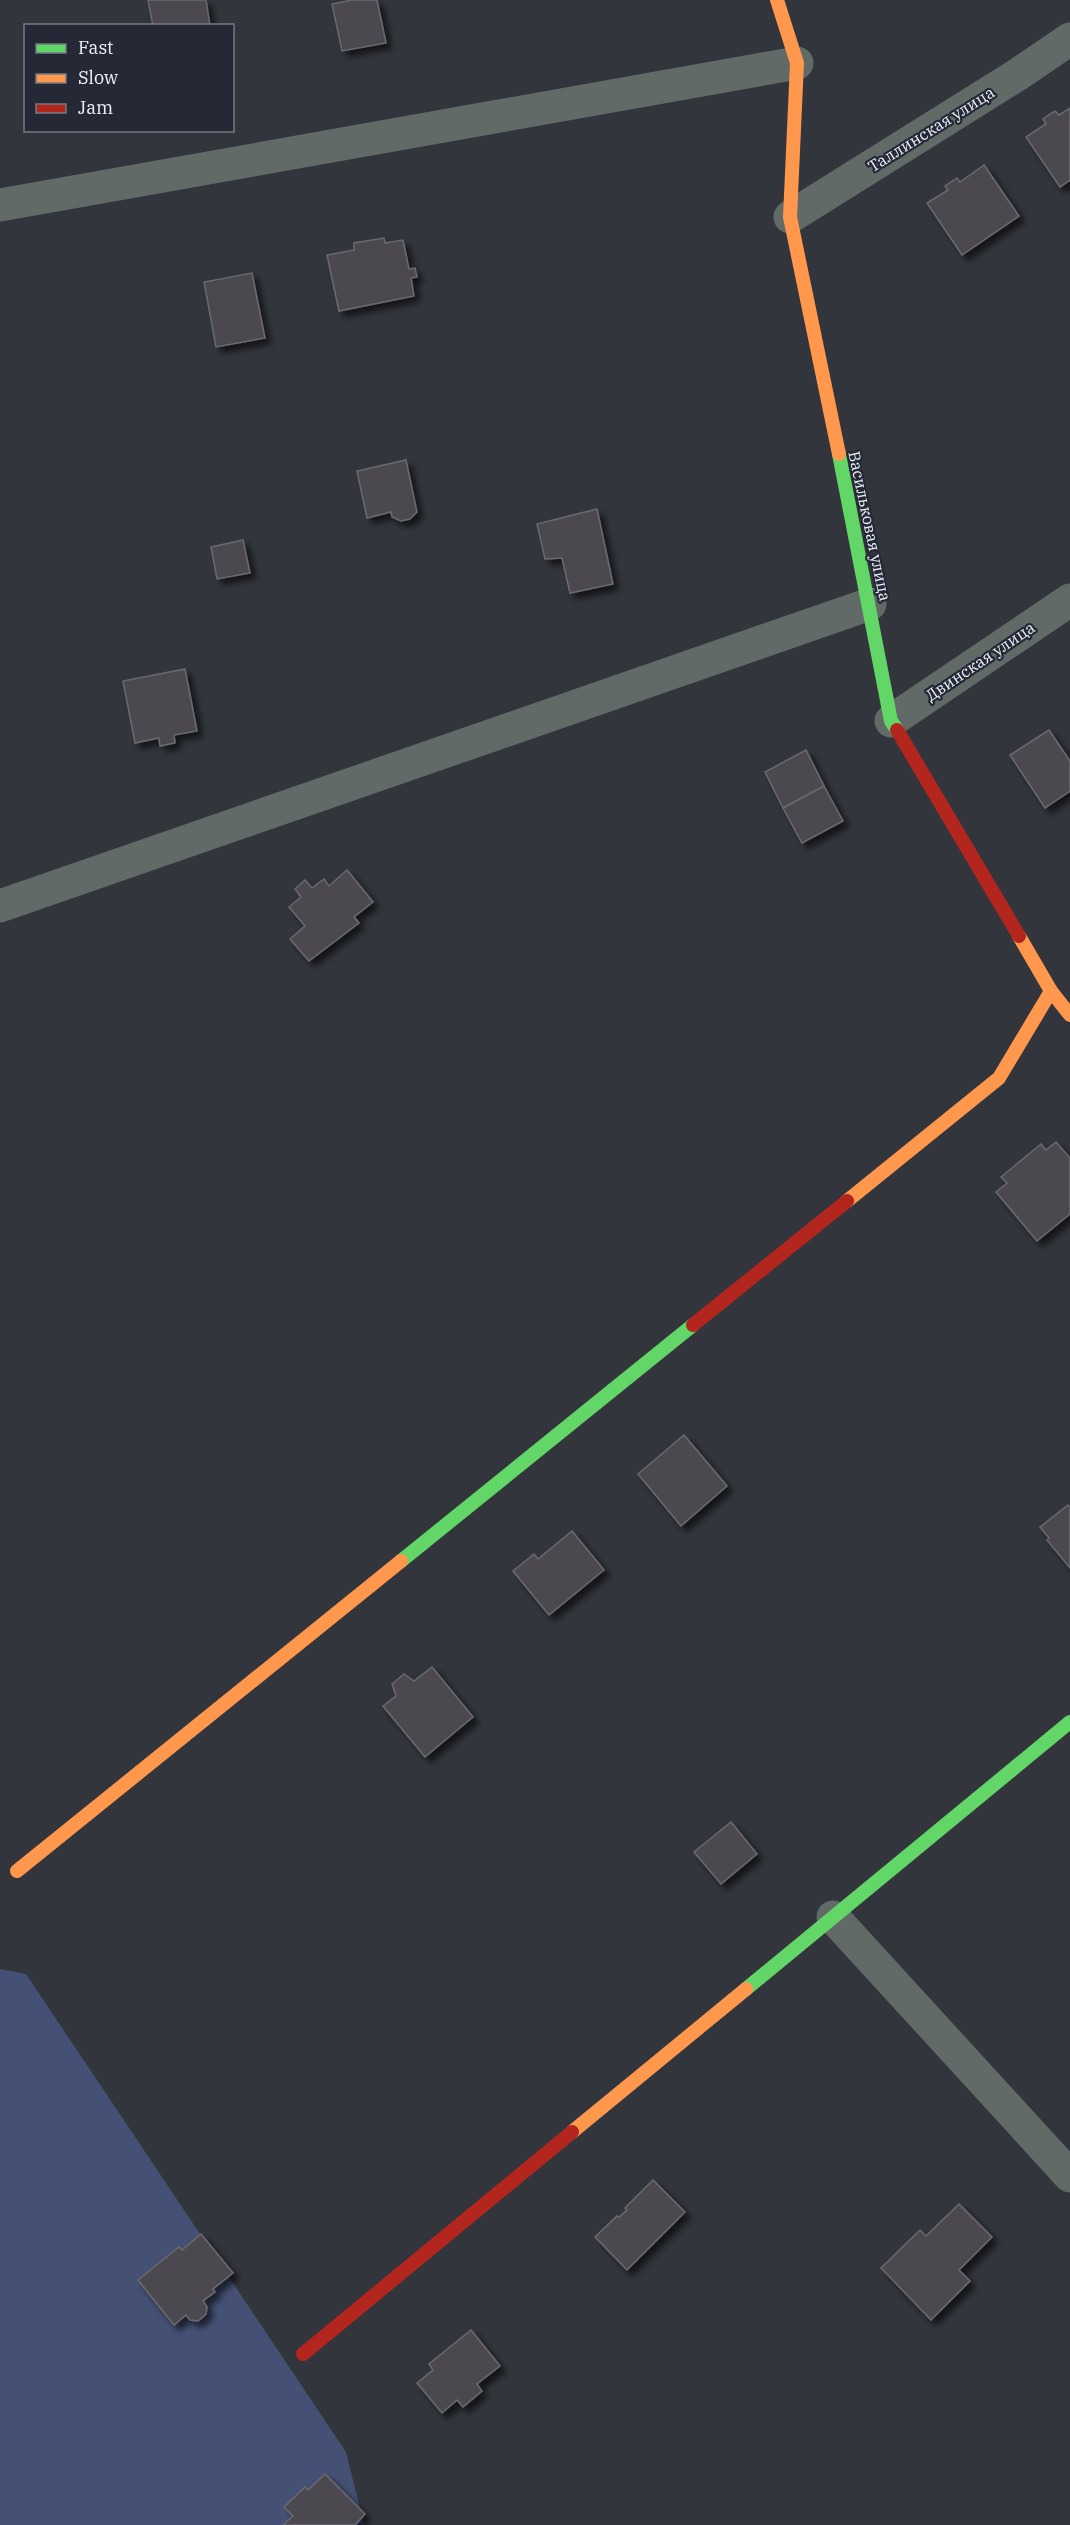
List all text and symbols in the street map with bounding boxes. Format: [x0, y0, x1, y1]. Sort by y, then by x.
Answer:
legend [24, 24, 234, 132]
text: Fast [78, 36, 113, 59]
text: Slow [78, 66, 118, 89]
street label: Таллинская улица [864, 82, 998, 176]
text: Jam [78, 96, 113, 119]
street label: Васильковая улица [844, 449, 896, 603]
street label: Двинская улица [921, 617, 1039, 705]

